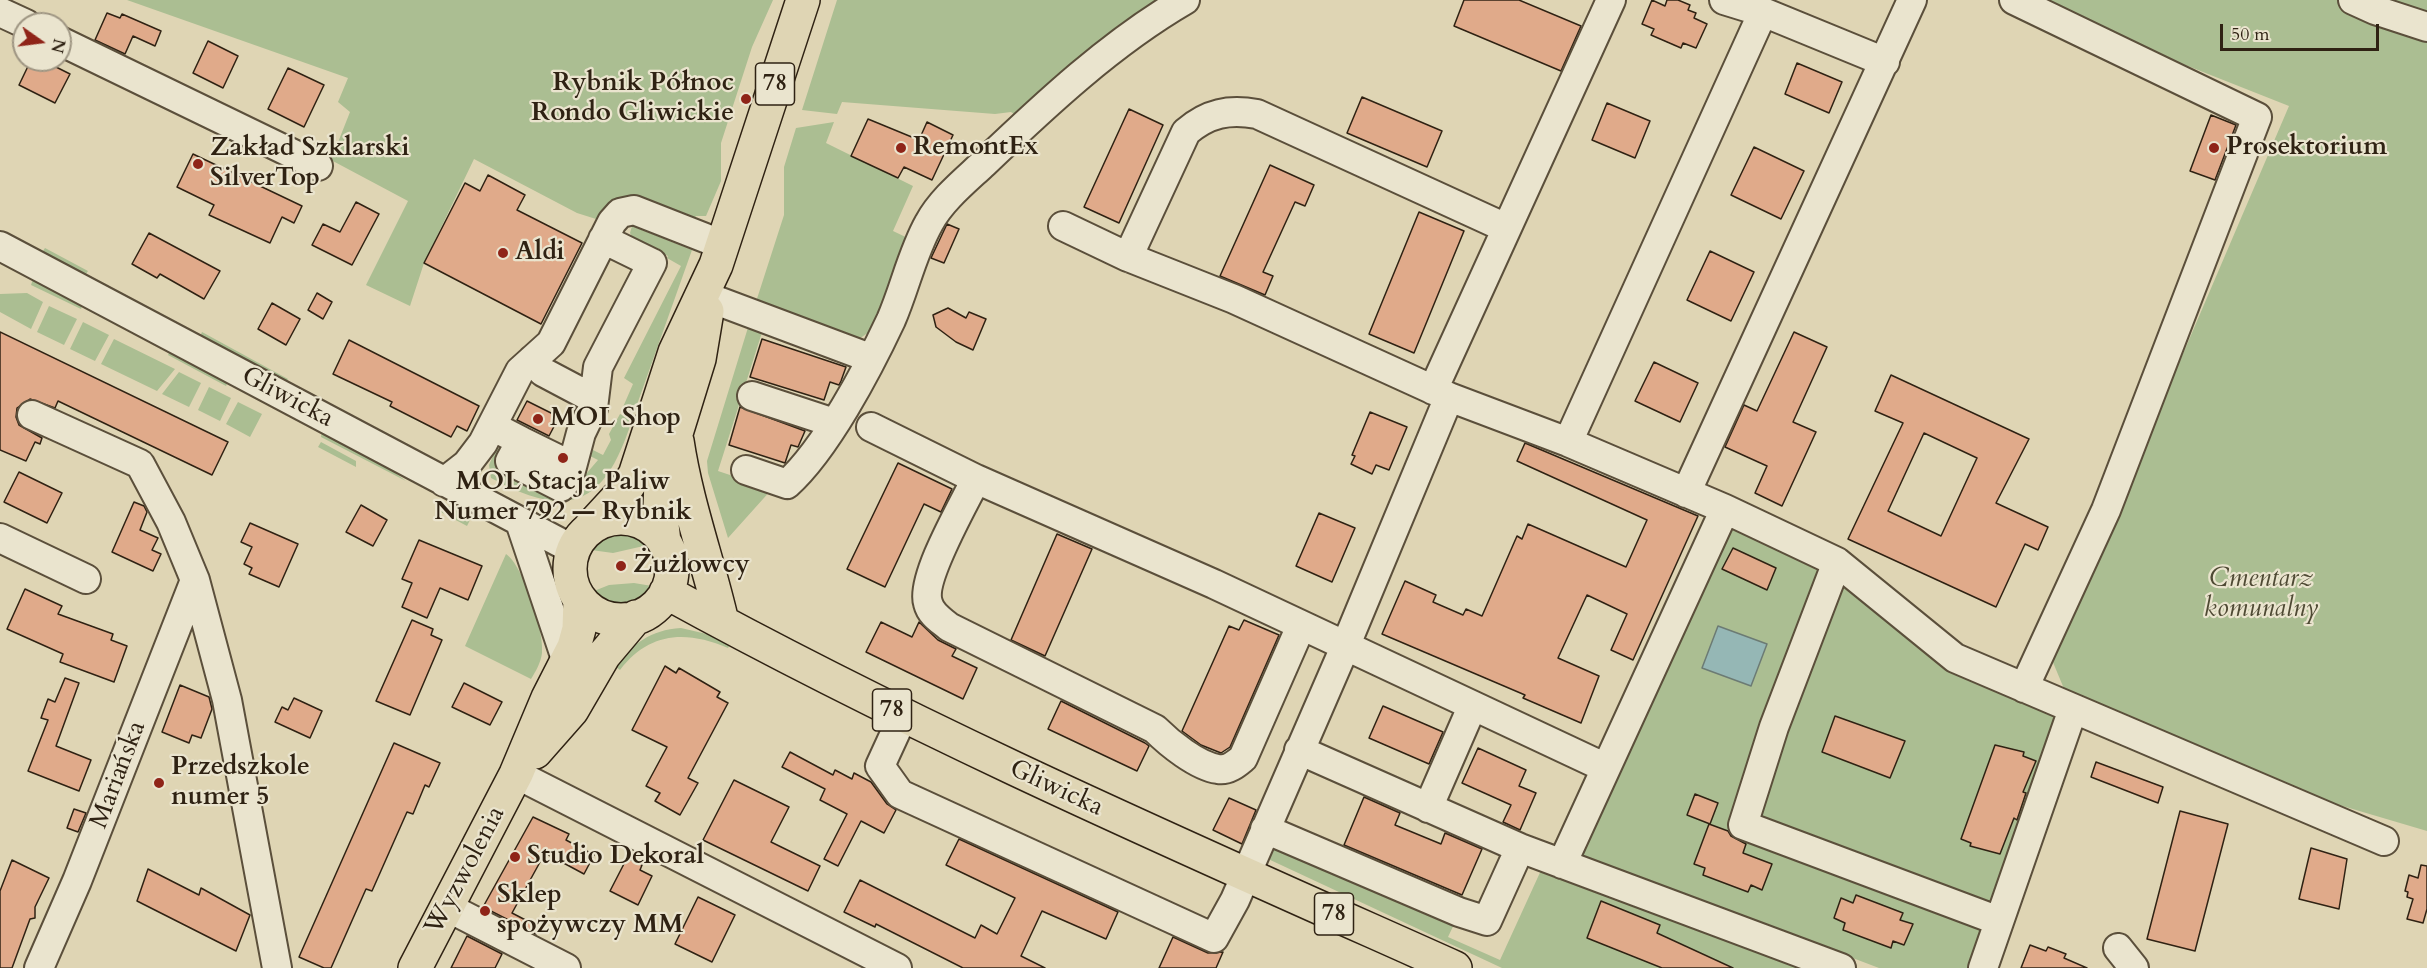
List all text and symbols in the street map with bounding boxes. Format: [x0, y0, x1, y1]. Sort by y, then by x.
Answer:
north arrow [12, 12, 72, 72]
scale bar [2223, 12, 2382, 50]
text: 50 m [2231, 22, 2270, 47]
text: N [45, 36, 70, 55]
road number: 78 [756, 63, 794, 105]
place label: Rybnik Północ Rondo Gliwickie [531, 68, 734, 130]
marker: Rybnik Północ Rondo Gliwickie [739, 92, 753, 106]
place label: RemontEx [913, 132, 1039, 164]
place label: Prosektorium [2226, 132, 2387, 164]
place label: Zakład Szklarski SilverTop [210, 133, 409, 194]
marker: RemontEx [894, 141, 908, 155]
marker: Prosektorium [2207, 141, 2221, 155]
marker: Zakład Szklarski SilverTop [191, 157, 205, 171]
place label: Aldi [515, 237, 564, 269]
marker: Aldi [496, 246, 510, 260]
street label: Gliwicka [236, 361, 338, 435]
place label: MOL Shop [550, 403, 681, 435]
marker: MOL Shop [531, 412, 545, 426]
marker: MOL Stacja Paliw Numer 792 — Rybnik [556, 451, 570, 465]
place label: MOL Stacja Paliw Numer 792 — Rybnik [434, 467, 692, 528]
place label: Żużlowcy [633, 550, 750, 582]
marker: Żużlowcy [614, 559, 628, 573]
park label: Cmentarz komunalny [2204, 564, 2318, 626]
road number: 78 [872, 689, 912, 731]
street label: Mariańska [84, 717, 154, 833]
place label: Przedszkole numer 5 [171, 752, 310, 814]
street label: Gliwicka [1004, 754, 1108, 824]
marker: Przedszkole numer 5 [152, 776, 166, 790]
street label: Wyzwolenia [419, 802, 513, 940]
place label: Studio Dekoral [527, 841, 704, 873]
marker: Studio Dekoral [508, 850, 522, 864]
place label: Sklep spożywczy MM [497, 880, 683, 942]
road number: 78 [1314, 893, 1354, 935]
marker: Sklep spożywczy MM [478, 904, 492, 918]

